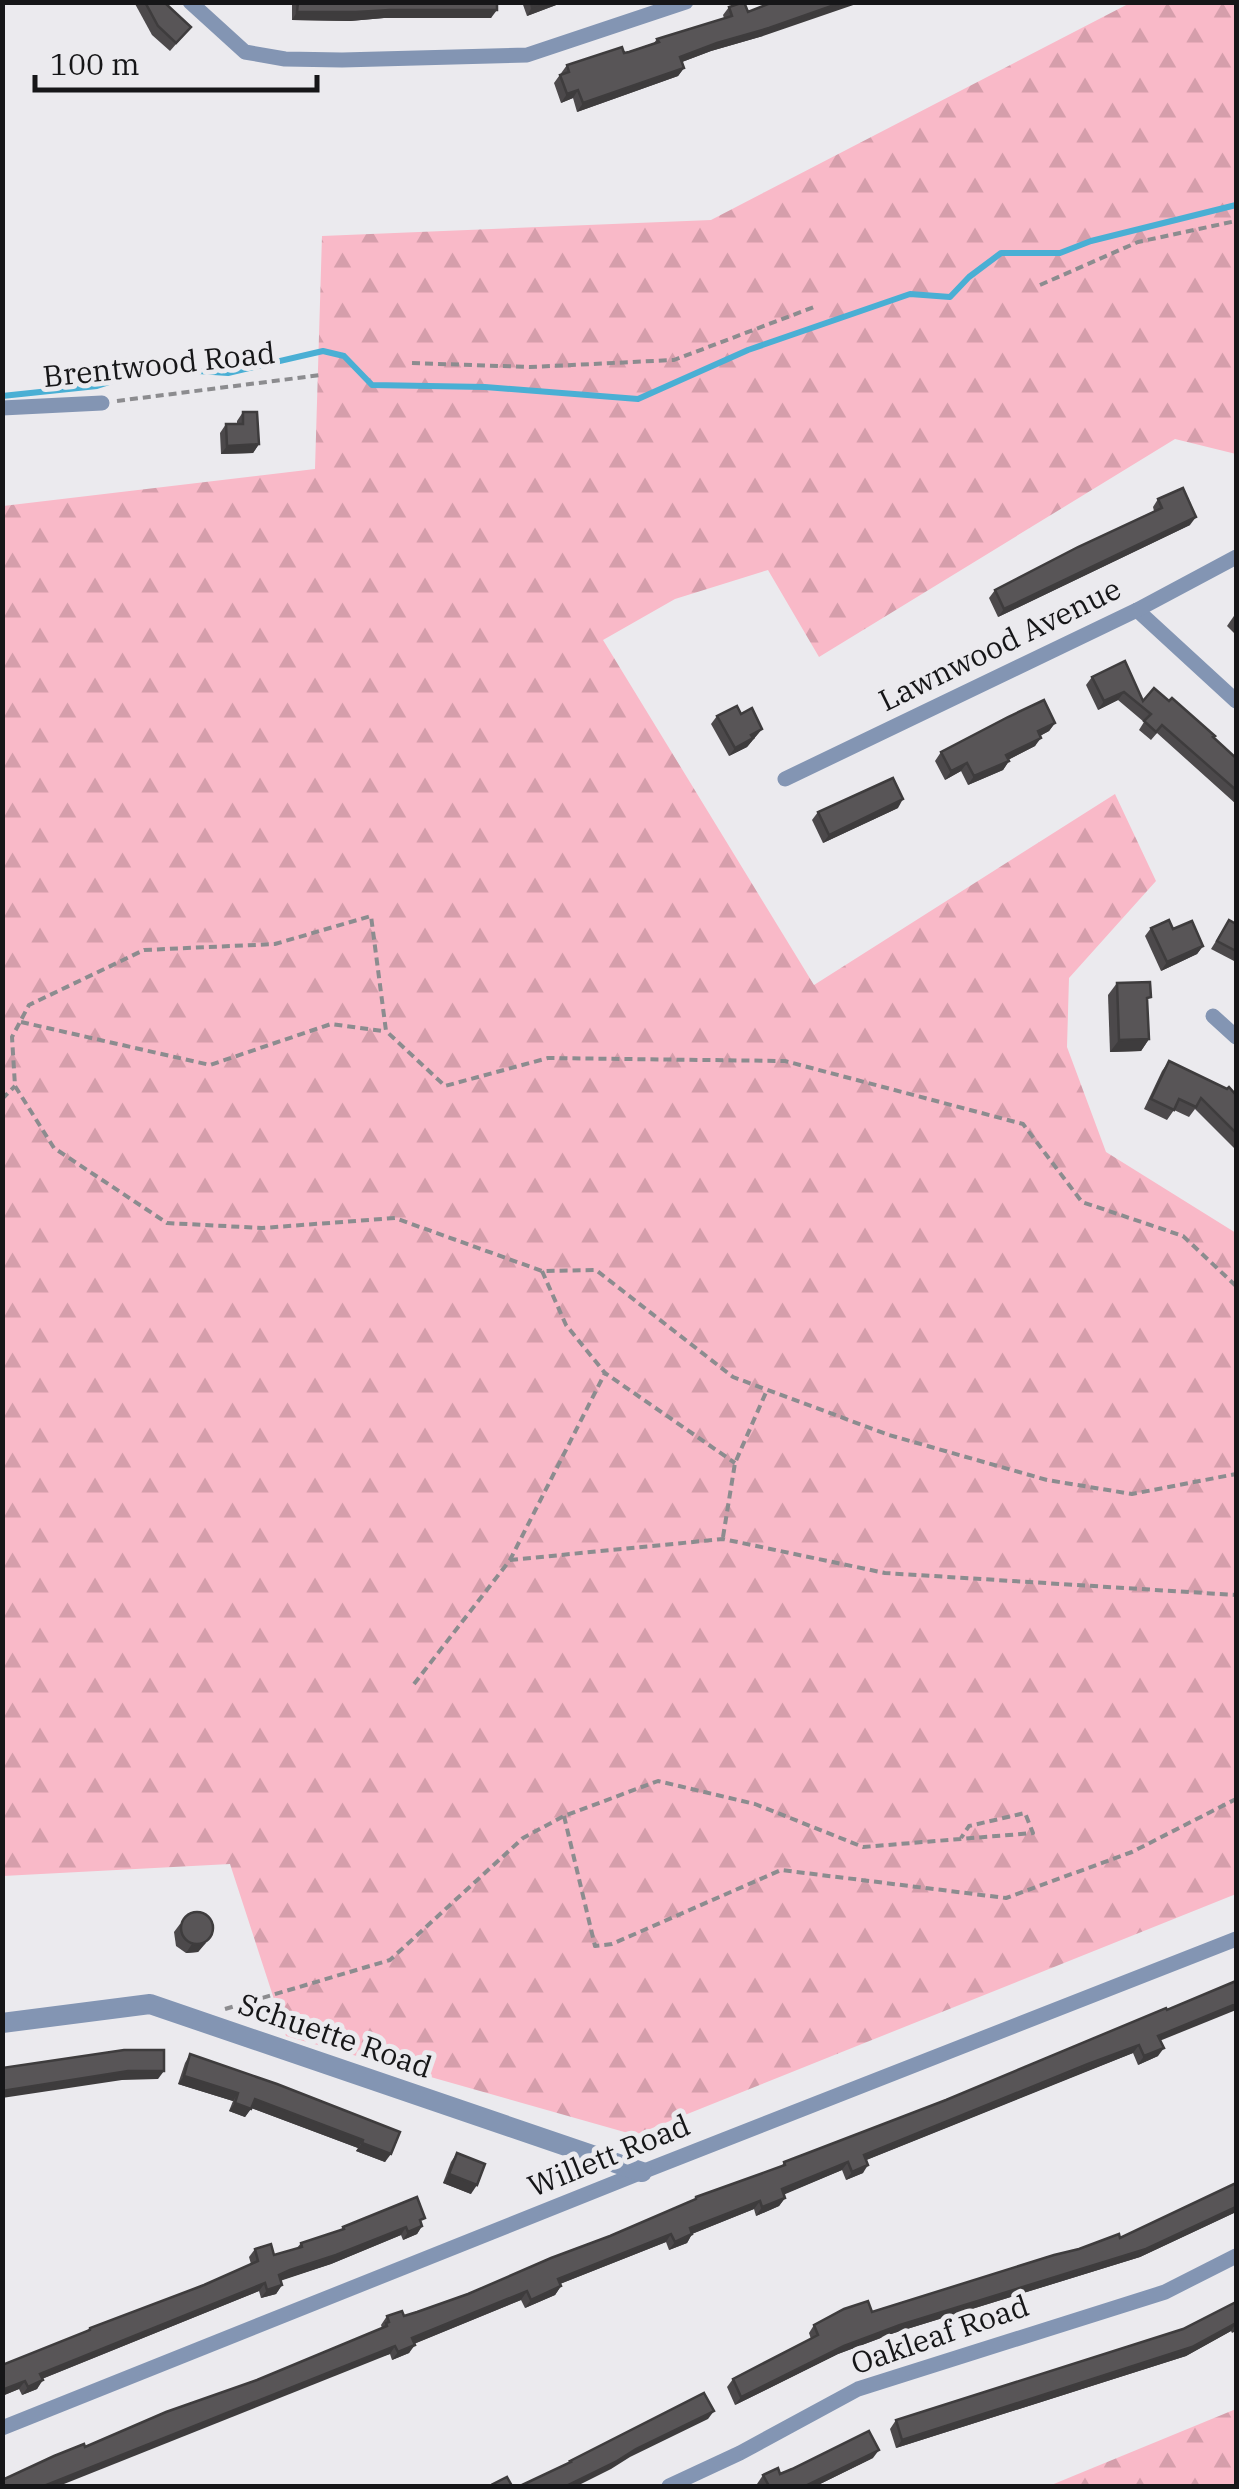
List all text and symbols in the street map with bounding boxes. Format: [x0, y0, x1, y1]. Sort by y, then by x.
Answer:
scale bar [35, 30, 318, 92]
text: 100 m [50, 44, 140, 83]
street label: Brentwood Road [41, 332, 277, 395]
street label: Lawnwood Avenue [872, 568, 1127, 719]
street label: Schuette Road [234, 1983, 437, 2086]
street label: Willett Road [522, 2104, 695, 2205]
street label: Oakleaf Road [845, 2285, 1034, 2382]

